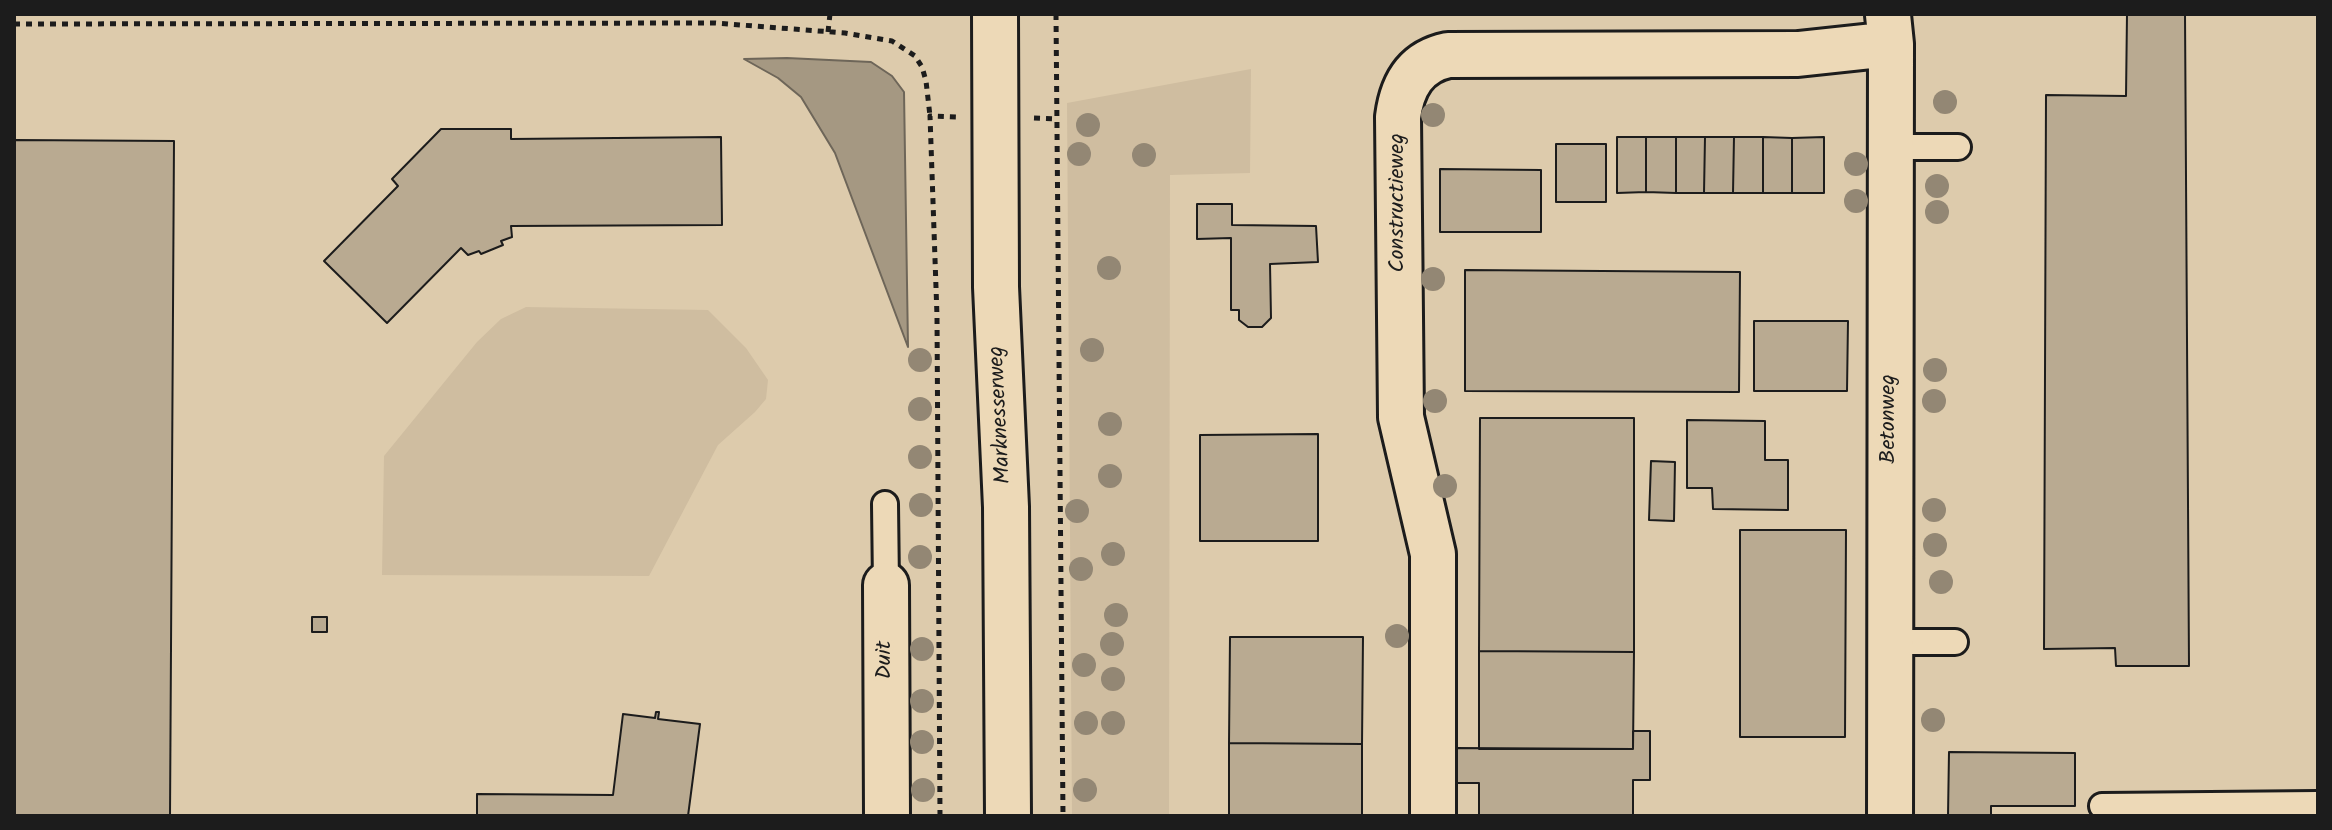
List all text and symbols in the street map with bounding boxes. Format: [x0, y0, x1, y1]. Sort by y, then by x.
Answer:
street label: Constructieweg [1386, 133, 1412, 273]
street label: Marknesserweg [985, 345, 1019, 485]
street label: Betonweg [1877, 374, 1903, 464]
street label: Duit [873, 641, 899, 679]

